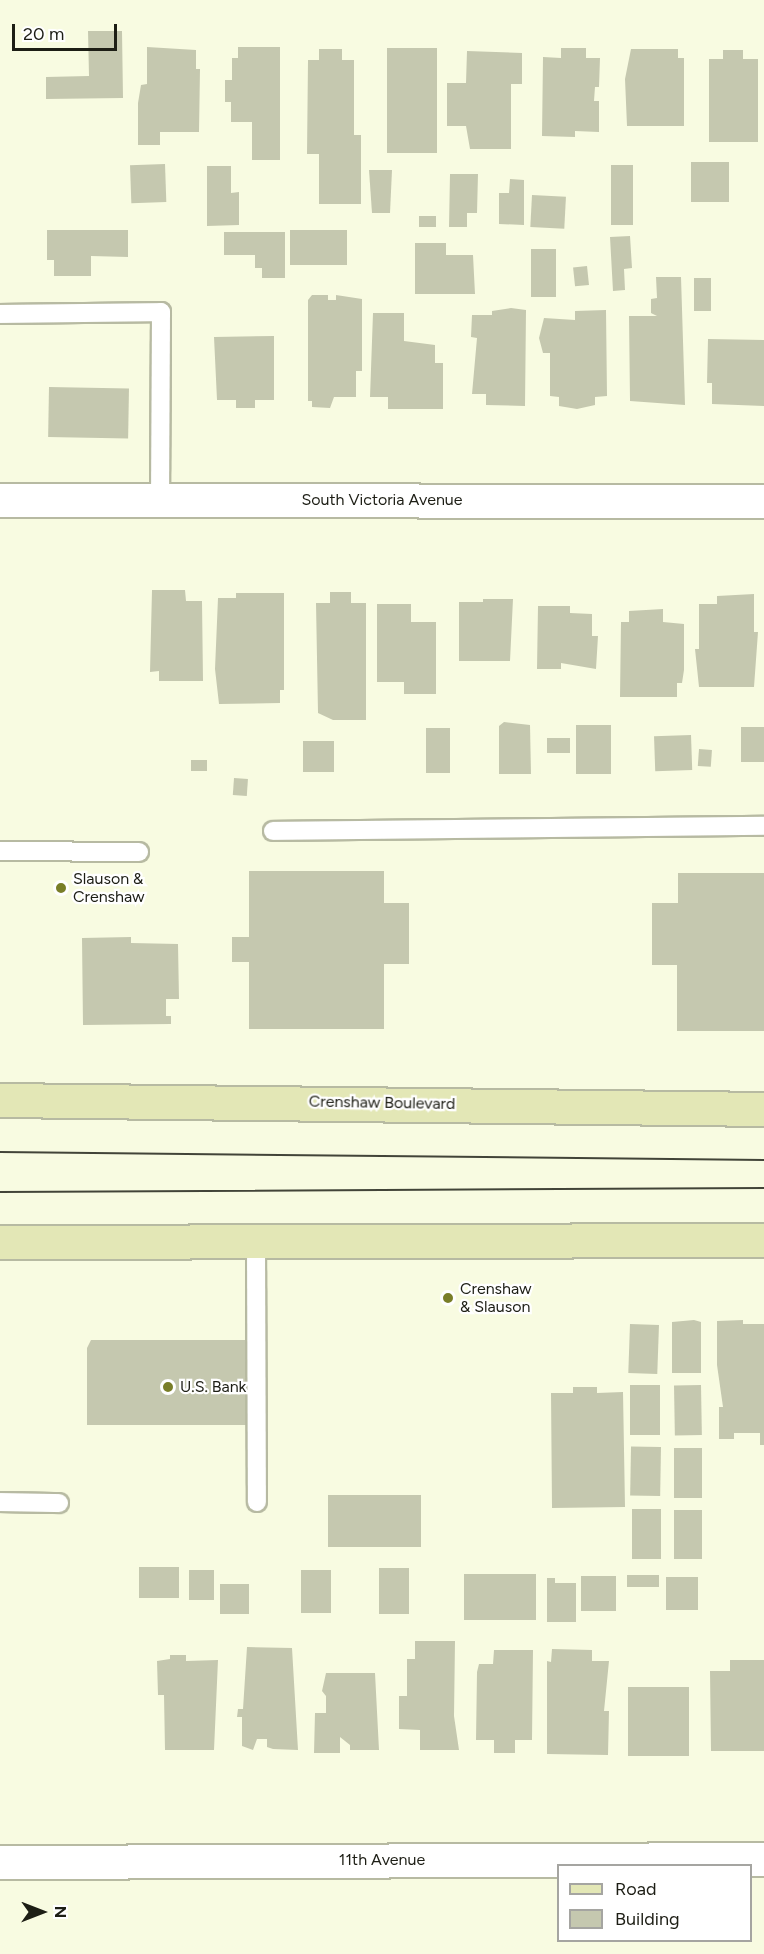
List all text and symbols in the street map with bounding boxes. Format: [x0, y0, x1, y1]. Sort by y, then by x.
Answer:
scale bar [15, 12, 120, 50]
text: 20 m [23, 23, 64, 45]
street label: South Victoria Avenue [301, 490, 463, 510]
place label: Slauson & Crenshaw [73, 869, 145, 907]
marker: Slauson & Crenshaw [54, 881, 68, 895]
street label: Crenshaw Boulevard [309, 1092, 455, 1114]
place label: Crenshaw & Slauson [460, 1279, 532, 1317]
marker: Crenshaw & Slauson [441, 1291, 455, 1305]
place label: U.S. Bank [180, 1377, 246, 1397]
marker: U.S. Bank [161, 1380, 175, 1394]
street label: 11th Avenue [339, 1850, 425, 1870]
legend [557, 1864, 752, 1942]
text: Road [615, 1878, 656, 1900]
north arrow [12, 1882, 72, 1942]
text: N [51, 1906, 70, 1918]
text: Building [615, 1908, 680, 1930]

